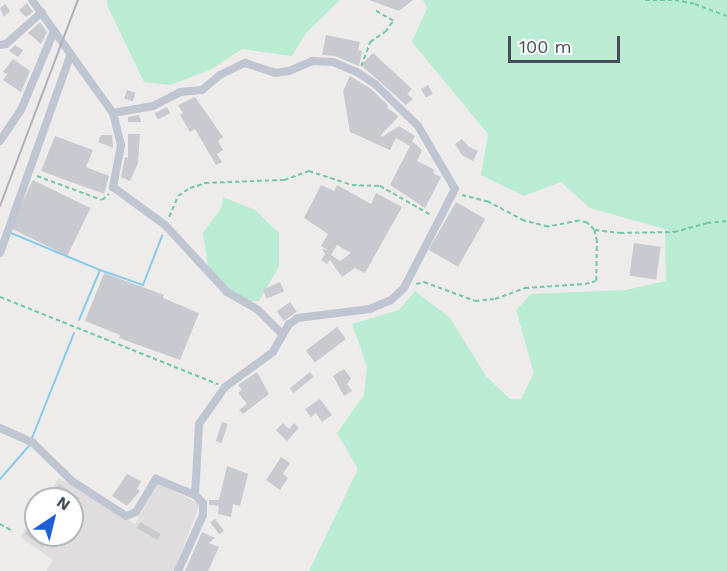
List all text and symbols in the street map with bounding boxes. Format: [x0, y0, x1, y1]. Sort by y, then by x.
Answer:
scale bar [511, 24, 624, 62]
text: 100 m [519, 36, 572, 57]
north arrow [24, 487, 84, 547]
text: N [53, 492, 74, 515]

